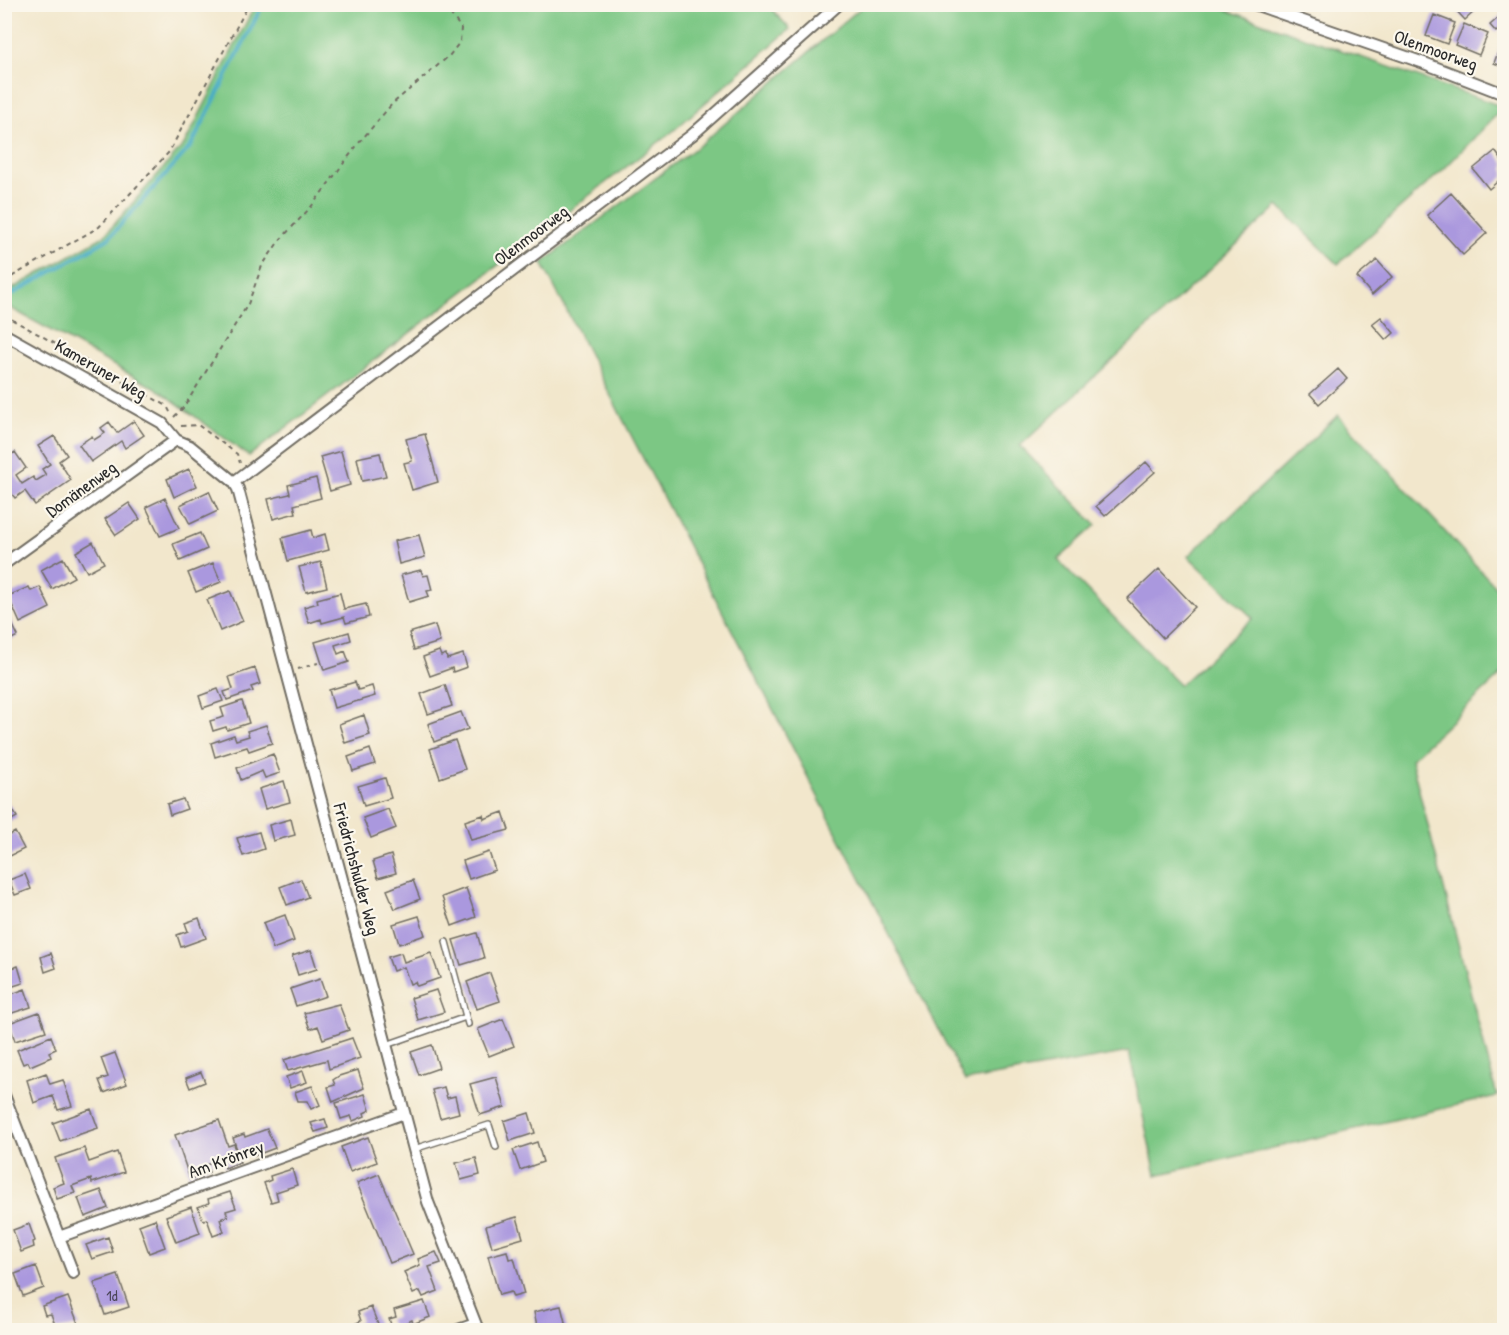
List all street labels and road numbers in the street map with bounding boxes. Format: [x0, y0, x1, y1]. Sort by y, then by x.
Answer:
street label: Olenmoorweg [1391, 23, 1481, 77]
street label: Olenmoorweg [489, 199, 573, 271]
street label: Kameruner Weg [50, 333, 152, 405]
street label: Domänenweg [40, 455, 122, 523]
street label: Friedrichshulder Weg [327, 799, 387, 938]
street label: Am Krönrey [185, 1134, 268, 1184]

